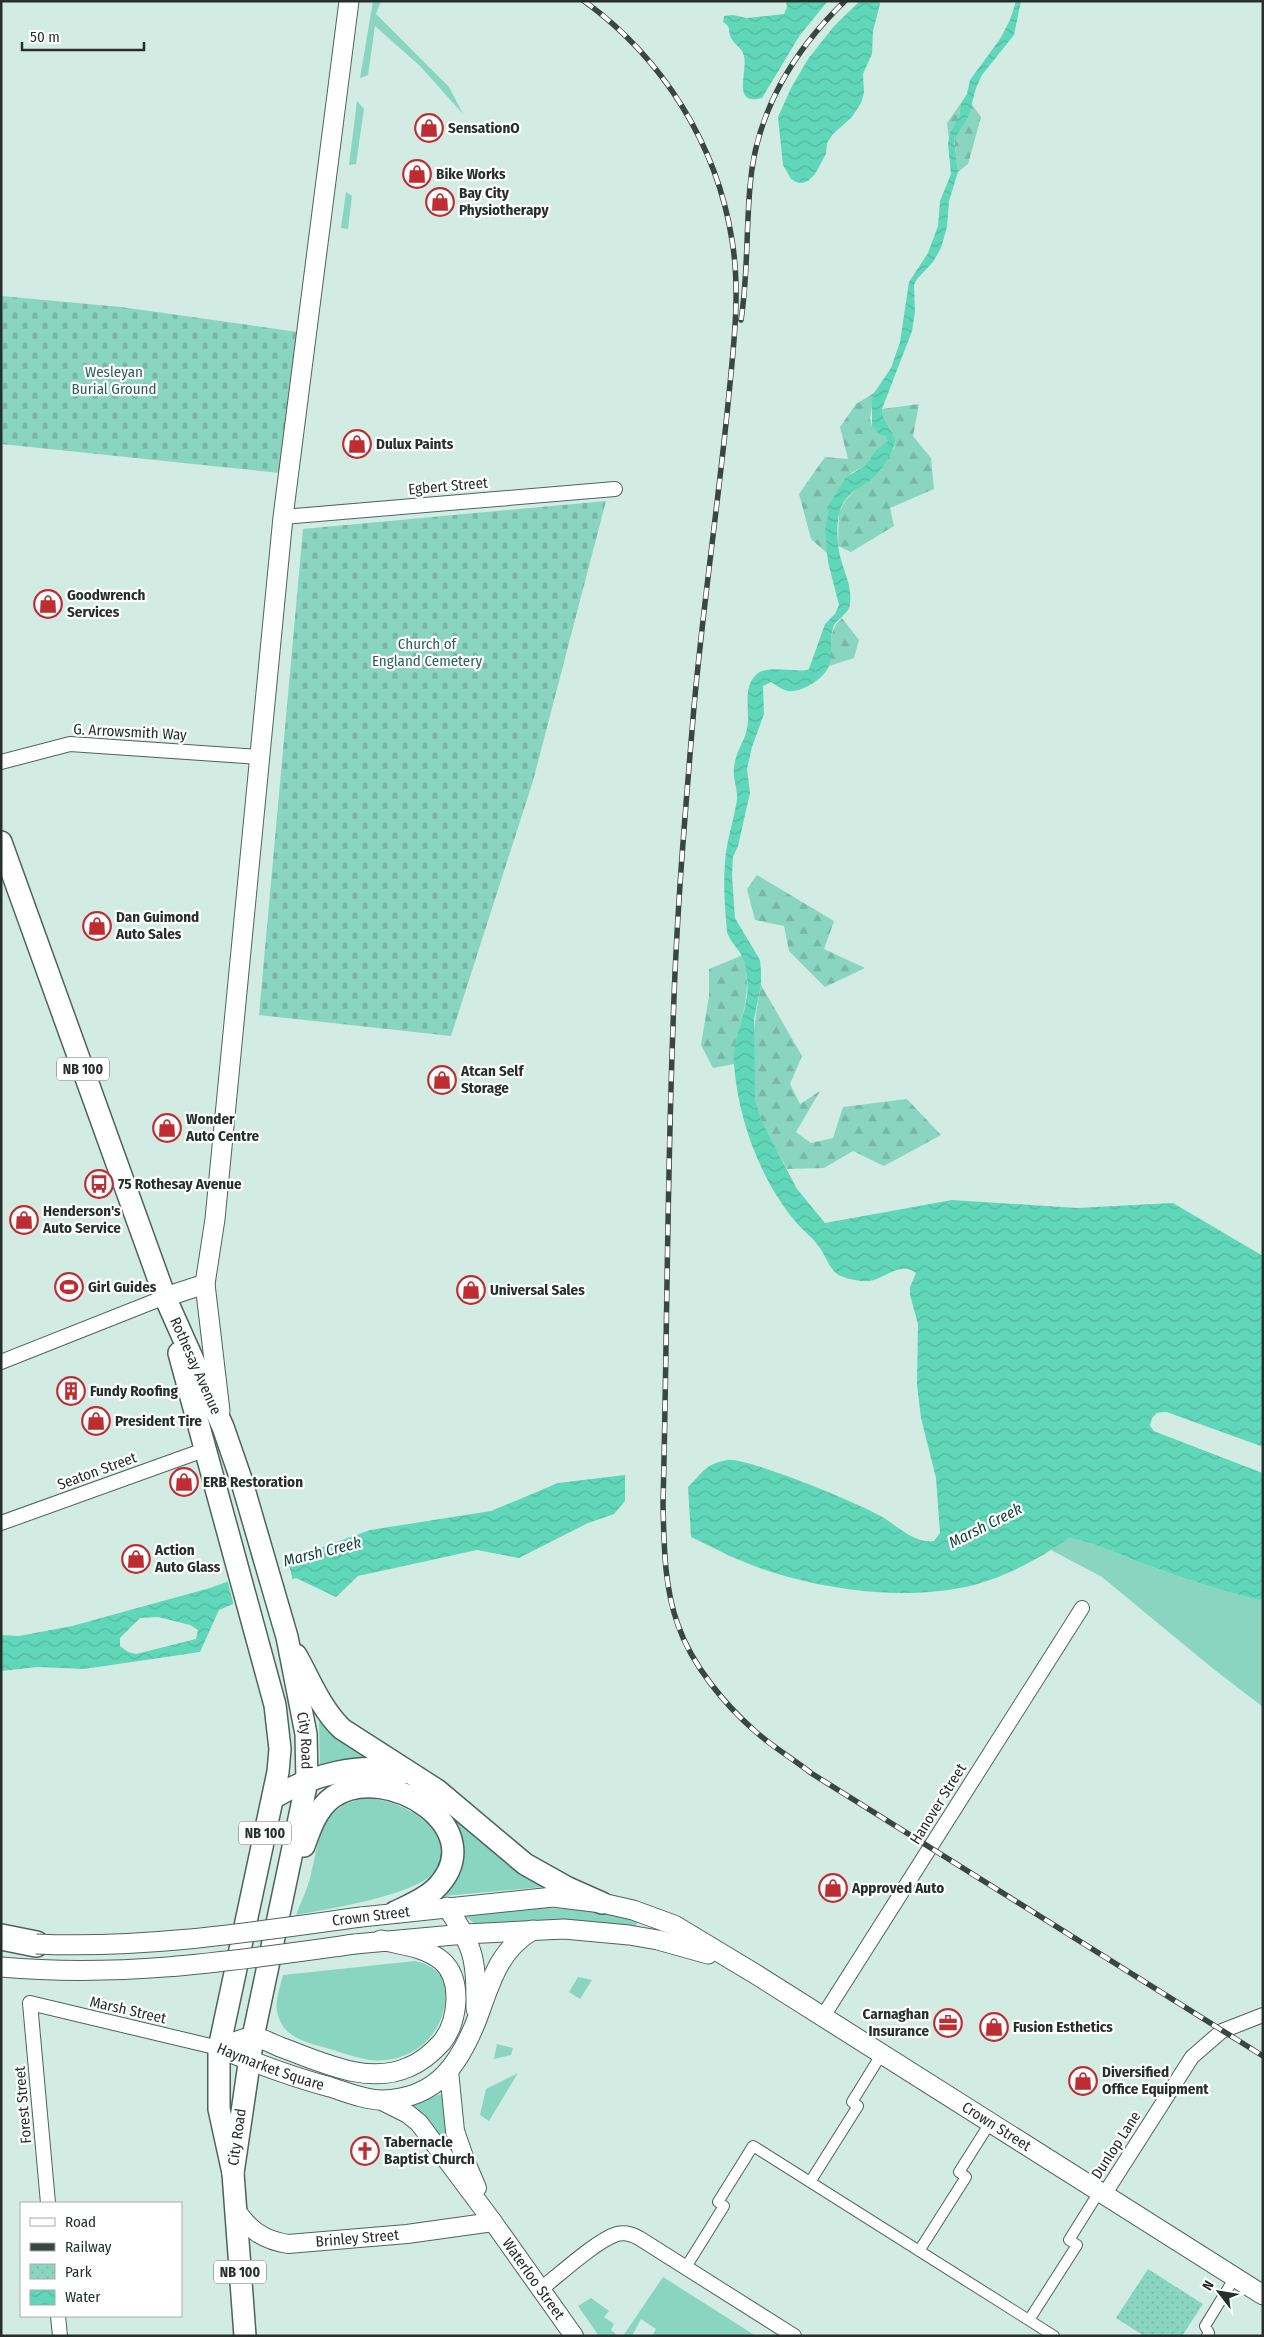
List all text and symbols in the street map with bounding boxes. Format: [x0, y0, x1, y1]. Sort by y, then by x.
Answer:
scale bar [22, 20, 145, 52]
text: 50 m [30, 28, 60, 46]
shop icon: SensationO [414, 113, 444, 143]
place label: SensationO [448, 119, 520, 137]
shop icon: Bike Works [402, 159, 432, 189]
place label: Bike Works [436, 165, 506, 183]
place label: Bay City Physiotherapy [459, 184, 549, 219]
shop icon: Bay City Physiotherapy [425, 187, 455, 217]
park label: Wesleyan Burial Ground [72, 363, 156, 398]
shop icon: Dulux Paints [342, 429, 372, 459]
place label: Dulux Paints [376, 435, 454, 453]
street label: Egbert Street [408, 474, 489, 498]
place label: Goodwrench Services [67, 586, 145, 621]
shop icon: Goodwrench Services [33, 589, 63, 619]
park label: Church of England Cemetery [372, 635, 482, 670]
street label: G. Arrowsmith Way [73, 720, 188, 744]
place label: Dan Guimond Auto Sales [115, 908, 199, 943]
shop icon: Dan Guimond Auto Sales [82, 911, 112, 941]
road number: NB 100 [57, 1058, 109, 1080]
place label: Atcan Self Storage [460, 1062, 524, 1097]
shop icon: Atcan Self Storage [427, 1065, 457, 1095]
place label: Wonder Auto Centre [185, 1110, 259, 1145]
shop icon: Wonder Auto Centre [152, 1113, 182, 1143]
bus stop icon: 75 Rothesay Avenue [84, 1169, 114, 1199]
place label: 75 Rothesay Avenue [118, 1175, 242, 1193]
place label: Henderson's Auto Service [42, 1202, 121, 1237]
shop icon: Henderson's Auto Service [9, 1205, 39, 1235]
sports icon: Girl Guides [54, 1272, 84, 1302]
shop icon: Universal Sales [456, 1275, 486, 1305]
place label: Girl Guides [88, 1278, 157, 1296]
place label: Universal Sales [490, 1281, 585, 1299]
street label: Rothesay Avenue [166, 1314, 225, 1417]
building icon: Fundy Roofing [56, 1376, 86, 1406]
place label: Fundy Roofing [90, 1382, 178, 1400]
shop icon: President Tire [81, 1406, 111, 1436]
place label: President Tire [115, 1412, 202, 1430]
street label: Seaton Street [55, 1448, 139, 1494]
shop icon: ERB Restoration [169, 1467, 199, 1497]
place label: ERB Restoration [203, 1473, 303, 1491]
water label: Marsh Creek [945, 1499, 1025, 1552]
water label: Marsh Creek [281, 1533, 363, 1570]
place label: Action Auto Glass [154, 1541, 221, 1576]
shop icon: Action Auto Glass [121, 1544, 151, 1574]
street label: City Road [293, 1710, 316, 1770]
street label: Hanover Street [906, 1760, 970, 1848]
road number: NB 100 [239, 1822, 291, 1845]
shop icon: Approved Auto [818, 1873, 848, 1903]
place label: Approved Auto [851, 1879, 944, 1897]
street label: Crown Street [331, 1902, 411, 1930]
street label: Marsh Street [88, 1992, 168, 2028]
place label: Carnaghan Insurance [863, 2005, 929, 2040]
office icon: Carnaghan Insurance [933, 2008, 963, 2038]
shop icon: Fusion Esthetics [979, 2012, 1009, 2042]
place label: Fusion Esthetics [1013, 2018, 1113, 2036]
street label: Haymarket Square [214, 2039, 326, 2094]
place label: Diversified Office Equipment [1102, 2063, 1209, 2098]
street label: Forest Street [11, 2065, 35, 2145]
shop icon: Diversified Office Equipment [1068, 2066, 1098, 2096]
street label: Crown Street [958, 2098, 1034, 2155]
street label: City Road [224, 2107, 250, 2167]
street label: Dunlop Lane [1087, 2108, 1145, 2182]
place label: Tabernacle Baptist Church [384, 2133, 475, 2168]
church icon: Tabernacle Baptist Church [350, 2136, 380, 2166]
legend [20, 2202, 182, 2317]
text: Road [65, 2213, 96, 2231]
street label: Brinley Street [315, 2226, 400, 2251]
street label: Waterloo Street [498, 2235, 569, 2323]
text: Railway [65, 2238, 112, 2256]
road number: NB 100 [214, 2260, 266, 2284]
text: Park [65, 2263, 92, 2281]
north arrow [1194, 2267, 1244, 2317]
text: N [1199, 2278, 1218, 2294]
text: Water [65, 2288, 101, 2306]

